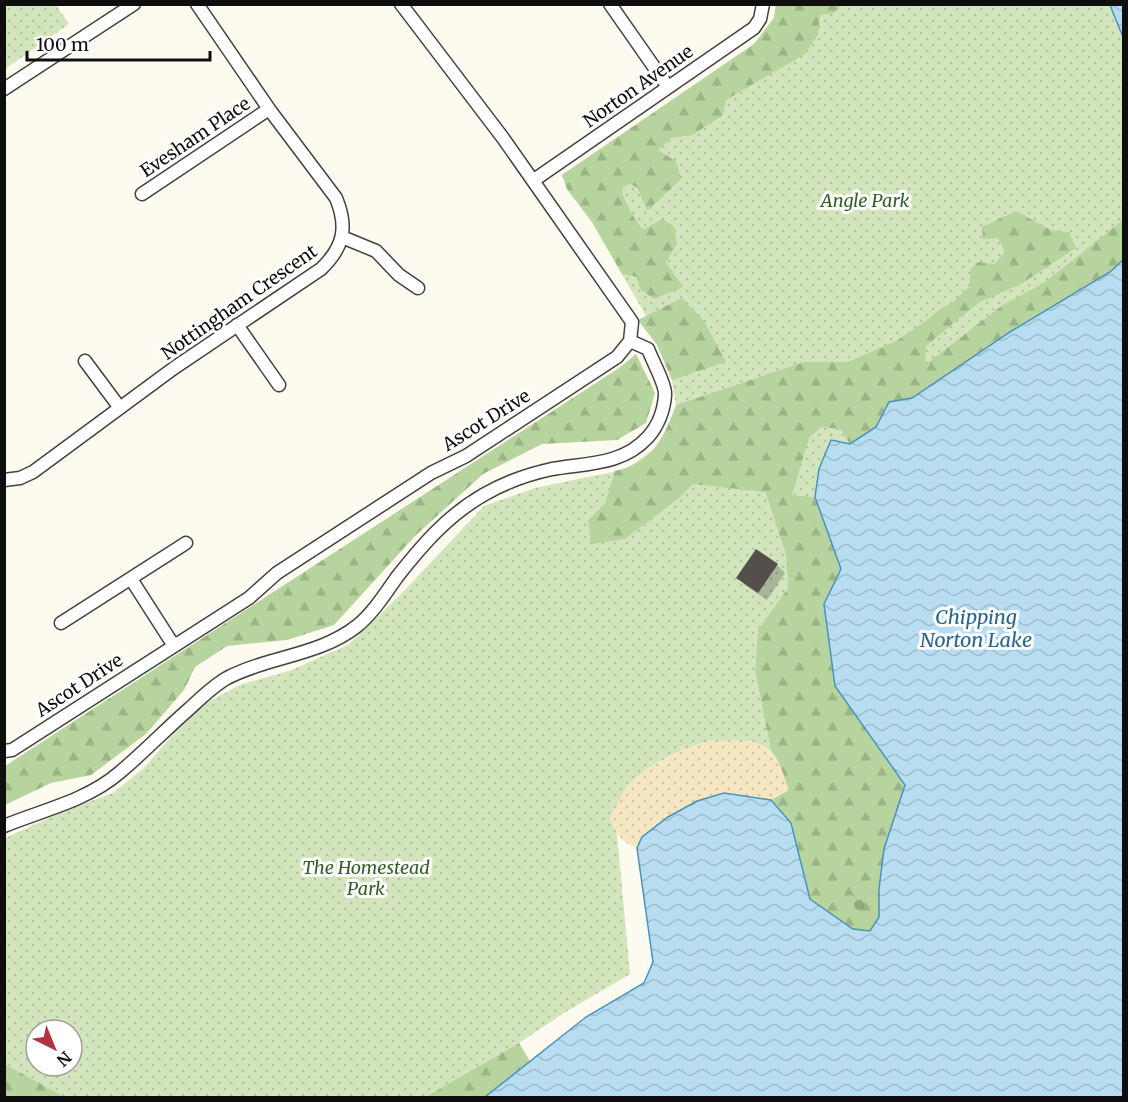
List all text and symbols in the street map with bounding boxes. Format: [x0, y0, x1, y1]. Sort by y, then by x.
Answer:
scale bar [27, 24, 210, 62]
text: 100 m [36, 33, 89, 56]
street label: Norton Avenue [579, 40, 697, 132]
street label: Evesham Place [136, 92, 254, 182]
park label: Angle Park [819, 189, 909, 212]
street label: Nottingham Crescent [157, 239, 321, 365]
street label: Ascot Drive [437, 384, 534, 457]
water label: Chipping Norton Lake [920, 604, 1032, 652]
street label: Ascot Drive [30, 648, 127, 722]
park label: The Homestead Park [302, 856, 430, 900]
north arrow [24, 1018, 84, 1078]
text: N [53, 1047, 76, 1071]

